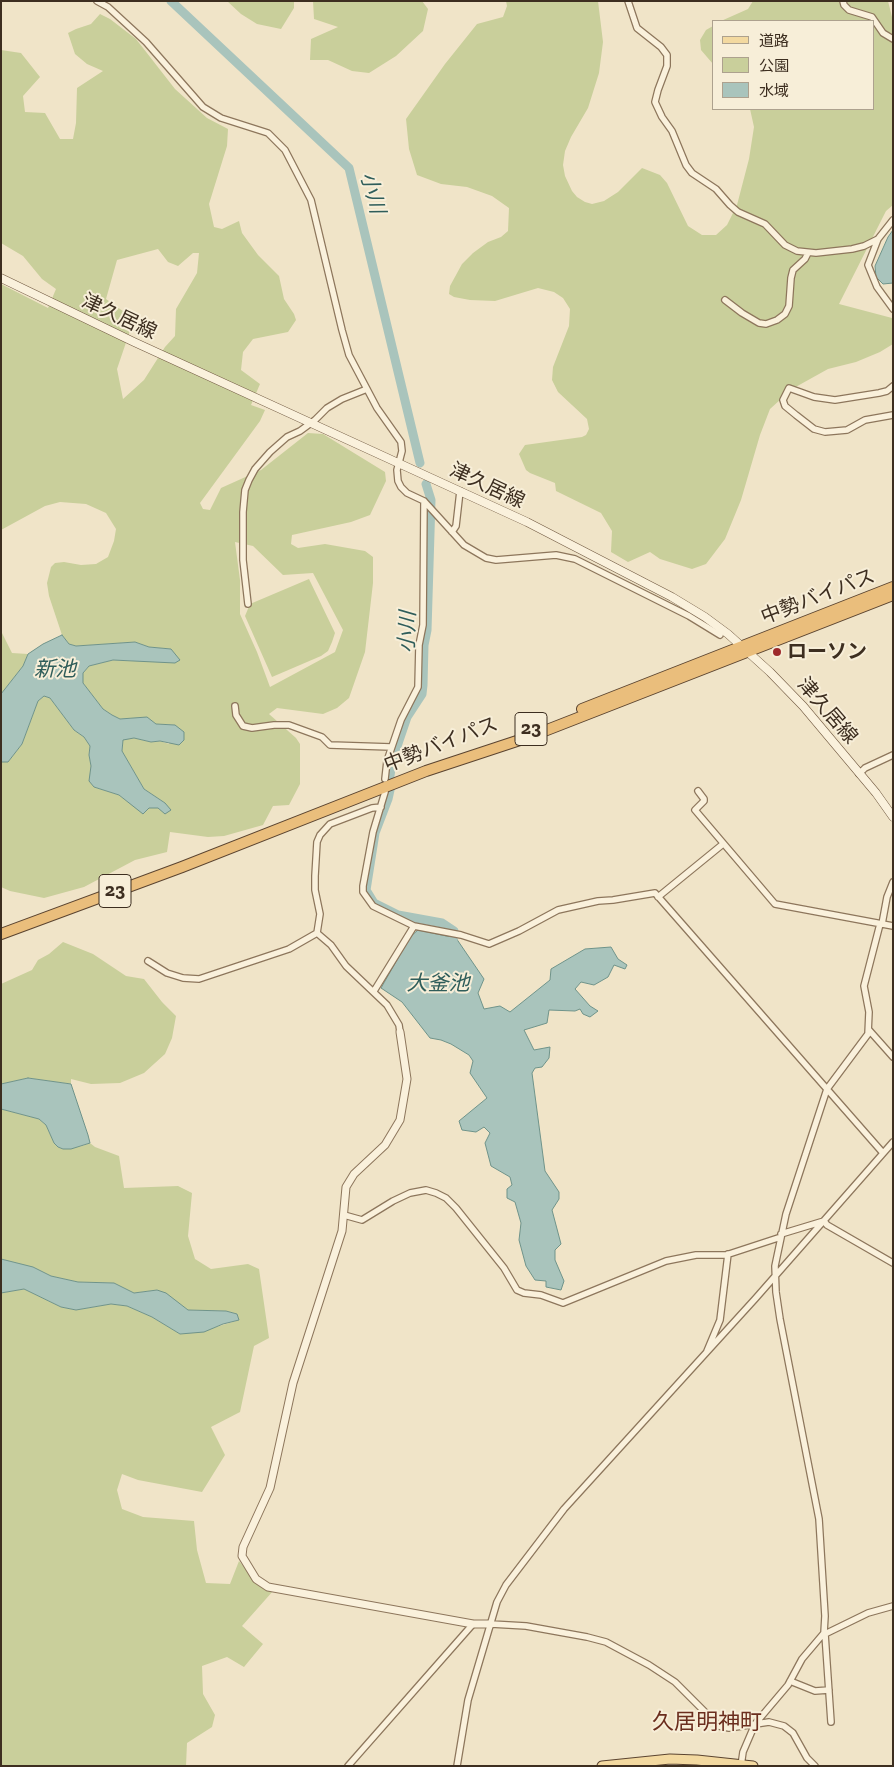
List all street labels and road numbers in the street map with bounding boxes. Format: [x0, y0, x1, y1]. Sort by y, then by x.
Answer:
street label: 津久居線 [78, 289, 160, 345]
street label: 津久居線 [446, 458, 528, 514]
street label: 中勢バイパス [758, 564, 878, 630]
street label: 津久居線 [792, 673, 862, 749]
street label: 中勢バイパス [381, 712, 501, 778]
road number: 23 [515, 712, 547, 746]
road number: 23 [99, 874, 131, 908]

